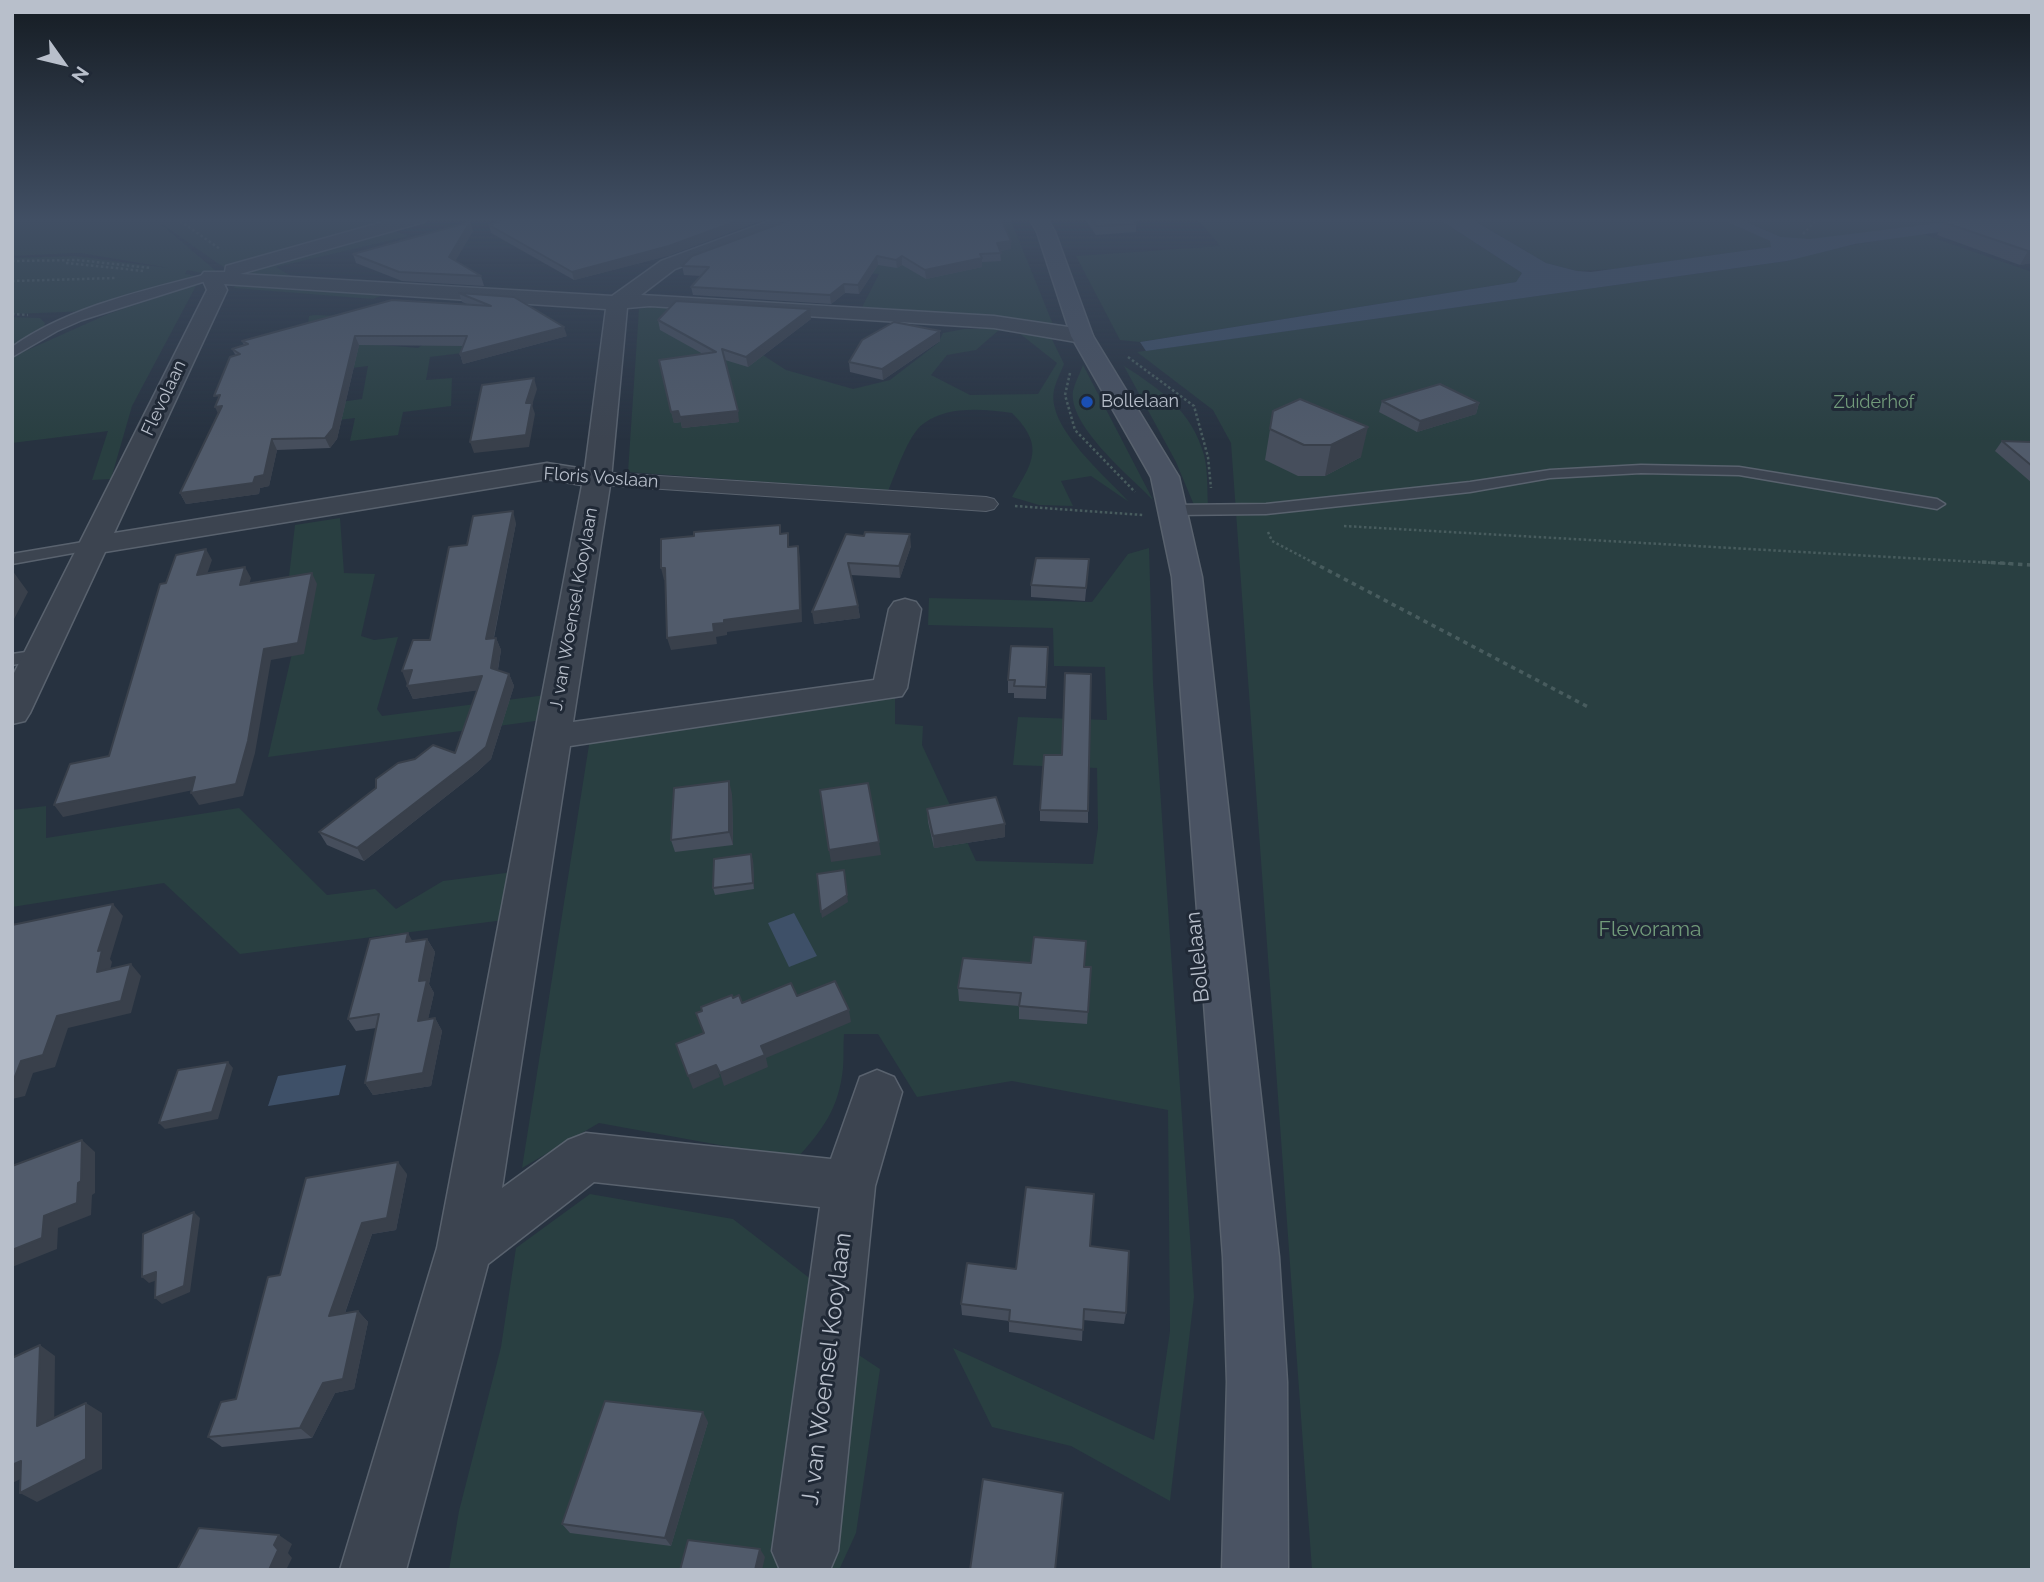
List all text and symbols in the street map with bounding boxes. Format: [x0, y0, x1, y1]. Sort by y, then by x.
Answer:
north arrow [28, 28, 98, 98]
text: N [67, 63, 94, 87]
street label: Flevolaan [137, 357, 191, 439]
place label: Bollelaan [1101, 391, 1179, 413]
park label: Zuiderhof [1834, 392, 1914, 414]
marker: Bollelaan [1079, 394, 1095, 410]
street label: Floris Voslaan [543, 463, 659, 493]
street label: J. van Woensel Kooylaan [545, 506, 603, 712]
street label: Bollelaan [1181, 910, 1215, 1004]
park label: Flevorama [1599, 917, 1701, 943]
street label: J. van Woensel Kooylaan [796, 1231, 858, 1507]

